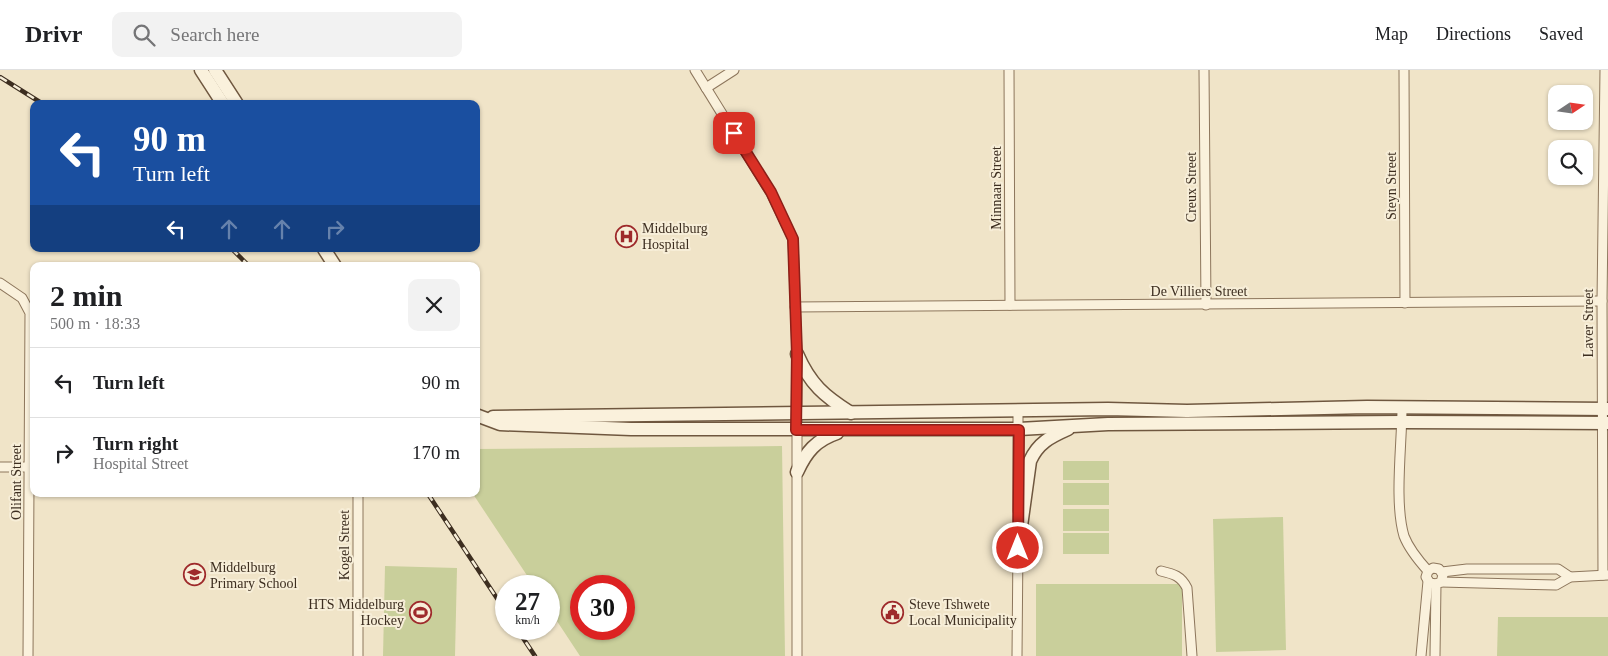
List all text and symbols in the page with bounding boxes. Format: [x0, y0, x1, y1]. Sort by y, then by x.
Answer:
search box [112, 12, 462, 57]
text: Drivr [25, 21, 82, 47]
icon: search [130, 21, 158, 49]
text: Search here [170, 24, 259, 45]
text: Map [1375, 24, 1408, 44]
text: Directions [1436, 24, 1511, 44]
text: Saved [1539, 24, 1583, 44]
north arrow [1548, 85, 1592, 130]
map controls [1548, 85, 1593, 185]
pin [713, 112, 755, 154]
icon: arrive [720, 119, 748, 147]
icon: left [50, 120, 115, 185]
text: 90 m [133, 120, 206, 159]
button: search [1548, 140, 1593, 185]
street label: Minnaar Street [989, 146, 1004, 230]
street label: Creux Street [1184, 152, 1199, 222]
street label: Steyn Street [1384, 152, 1399, 220]
text: Turn left [133, 161, 210, 186]
icon: left [162, 215, 190, 243]
icon: ahead [215, 215, 243, 243]
icon: ahead [268, 215, 296, 243]
icon: right [321, 215, 349, 243]
place label: Middelburg Hospital [642, 221, 708, 252]
hospital icon: Middelburg Hospital [614, 224, 638, 248]
text: 2 min [50, 279, 123, 312]
button: close [408, 279, 460, 331]
street label: De Villiers Street [1151, 284, 1248, 299]
street label: Laver Street [1581, 288, 1596, 357]
text: 500 m · 18:33 [50, 315, 140, 332]
icon: left [50, 369, 78, 397]
text: Turn left [93, 372, 165, 393]
text: 90 m [421, 372, 460, 393]
text: Turn right [93, 433, 178, 454]
icon: right [50, 439, 78, 467]
text: 170 m [412, 442, 460, 463]
street label: Olifant Street [9, 444, 24, 520]
text: Hospital Street [93, 455, 189, 472]
street label: Kogel Street [337, 510, 352, 580]
position arrow [991, 521, 1043, 573]
place label: Middelburg Primary School [210, 560, 298, 591]
school or university icon: Middelburg Primary School [182, 563, 206, 587]
speed limit sign: 30 [570, 575, 635, 640]
text: 27 [515, 588, 540, 615]
place label: HTS Middelburg Hockey [308, 597, 404, 628]
place label: Steve Tshwete Local Municipality [909, 597, 1017, 628]
sports icon: HTS Middelburg Hockey [408, 600, 432, 624]
public building icon: Steve Tshwete Local Municipality [881, 600, 905, 624]
text: km/h [515, 613, 540, 627]

